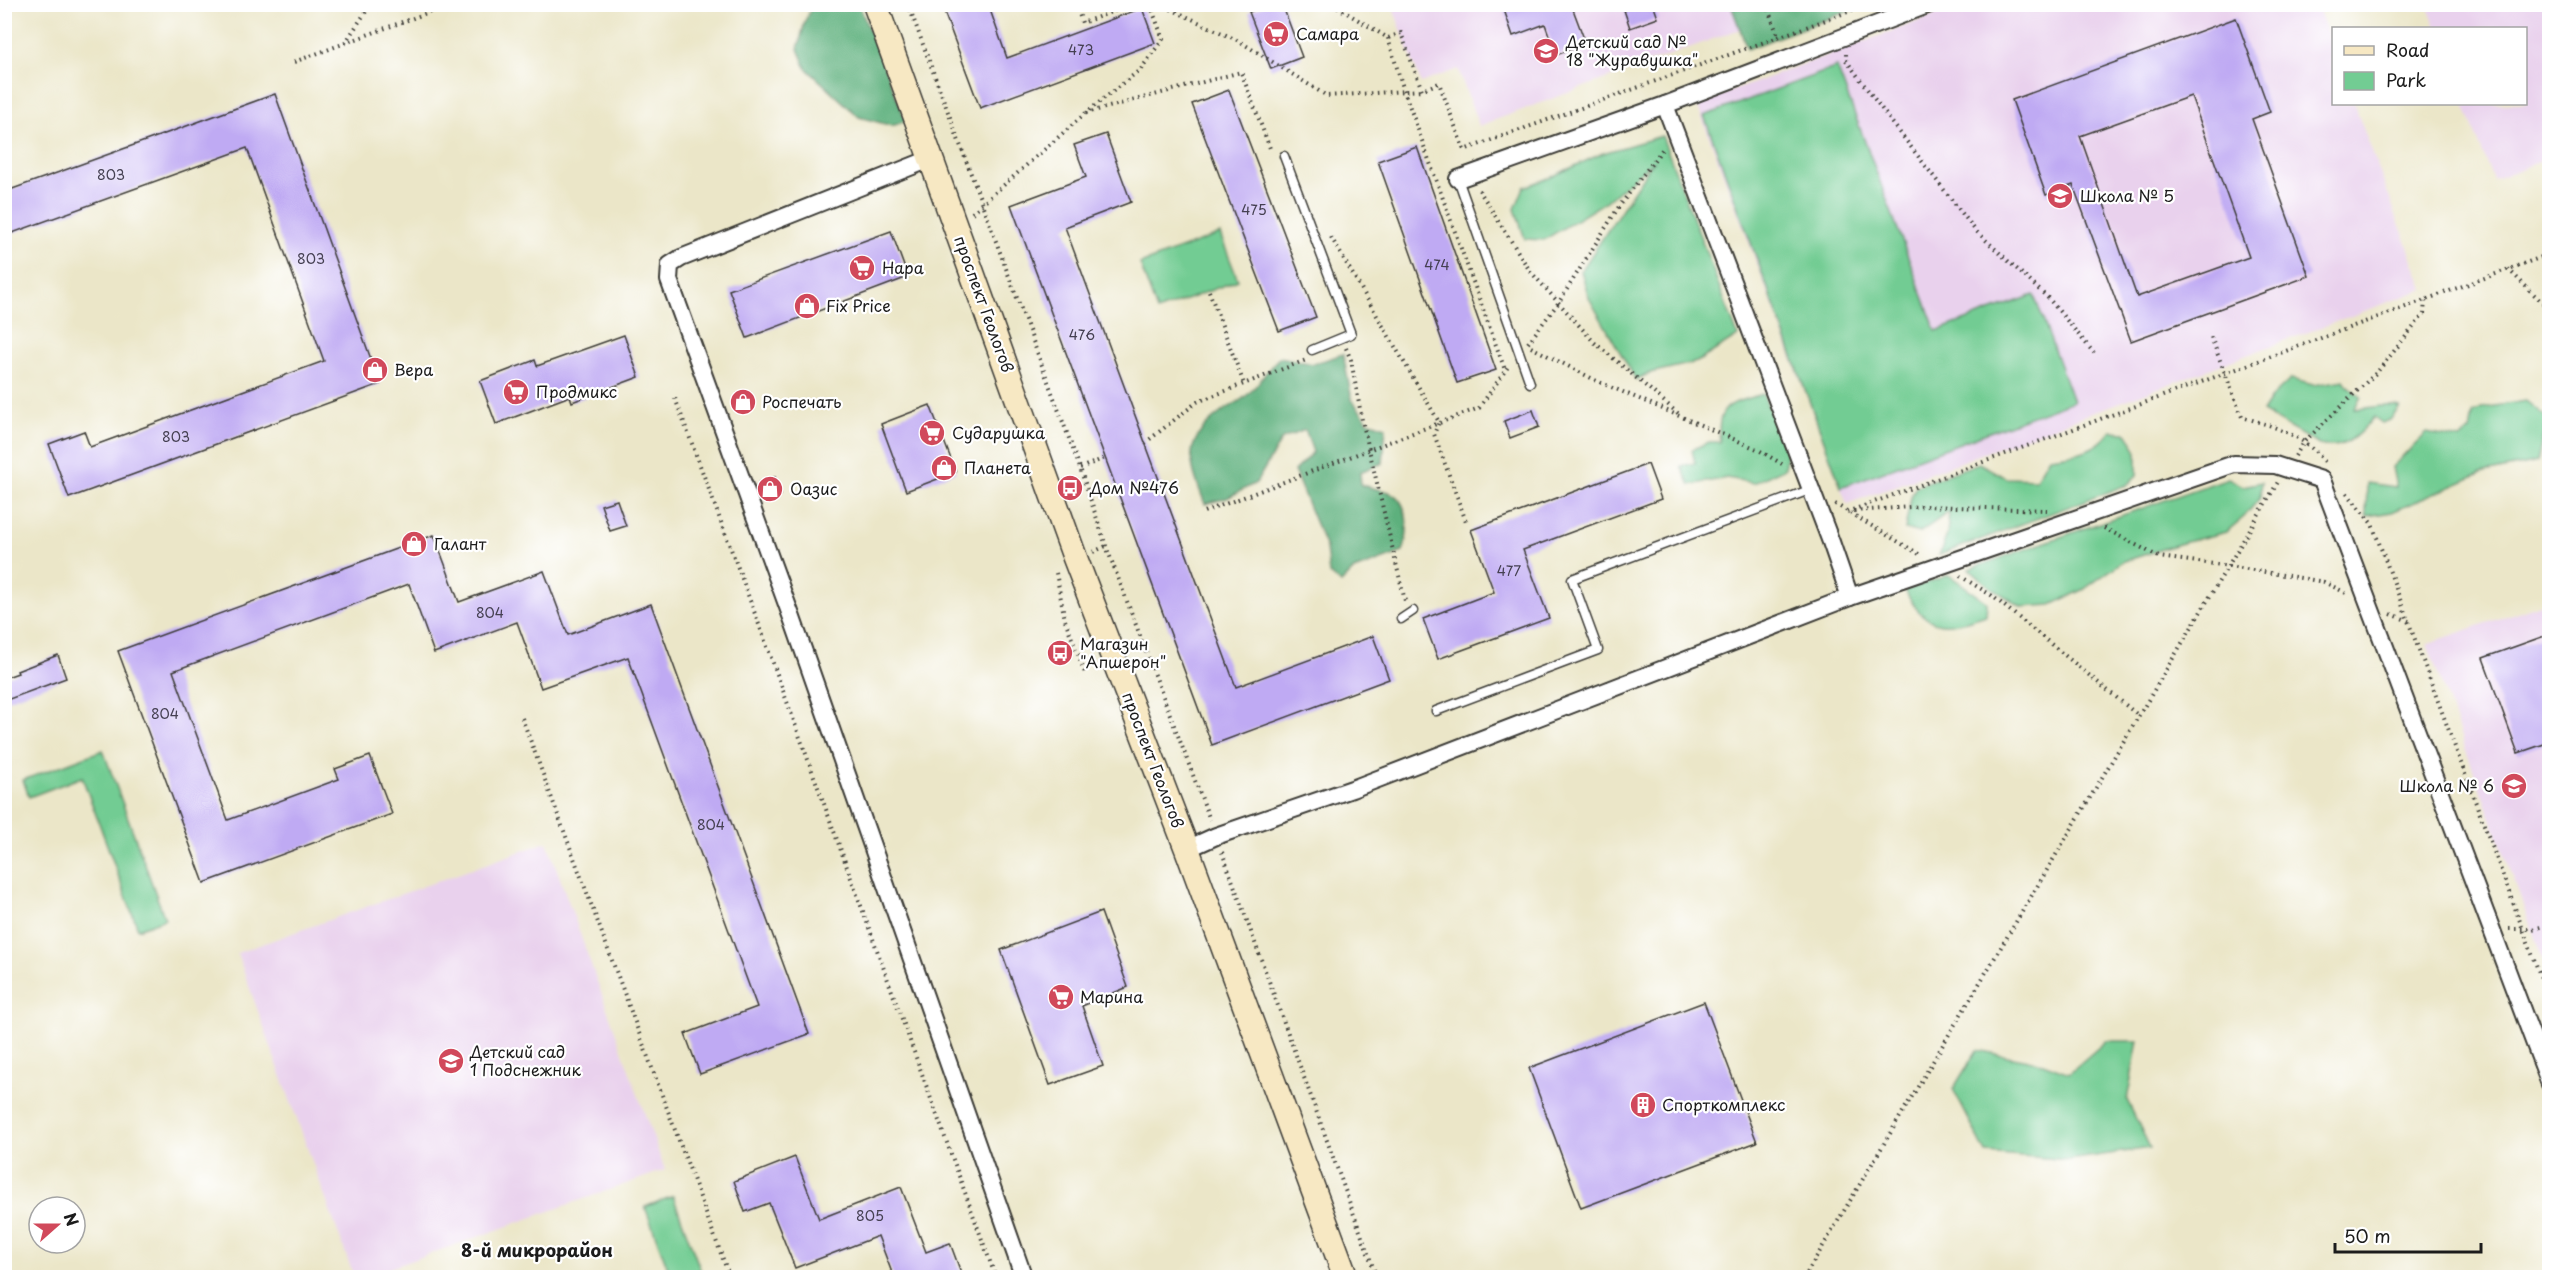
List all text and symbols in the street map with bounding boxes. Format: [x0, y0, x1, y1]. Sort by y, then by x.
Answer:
supermarket icon: Самара [1261, 19, 1291, 49]
place label: Самара [1296, 21, 1359, 45]
legend [2332, 27, 2527, 105]
place label: Детский сад № 18 "Журавушка" [1565, 29, 1698, 71]
school or university icon: Детский сад № 18 "Журавушка" [1531, 36, 1561, 66]
text: Road [2386, 36, 2430, 63]
house number: 473 [1068, 39, 1094, 60]
text: Park [2386, 66, 2426, 93]
house number: 803 [97, 164, 125, 185]
school or university icon: Школа № 5 [2045, 181, 2075, 211]
place label: Школа № 5 [2080, 183, 2174, 207]
house number: 475 [1241, 199, 1267, 220]
street label: проспект Геологов [949, 232, 1021, 375]
house number: 803 [297, 248, 325, 269]
supermarket icon: Нара [847, 253, 877, 283]
house number: 474 [1424, 254, 1450, 275]
place label: Нара [882, 255, 924, 279]
shop icon: Fix Price [792, 291, 822, 321]
place label: Fix Price [826, 293, 891, 317]
house number: 476 [1069, 324, 1095, 345]
shop icon: Вера [360, 355, 390, 385]
place label: Вера [394, 357, 433, 381]
supermarket icon: Продмикс [501, 377, 531, 407]
place label: Продмикс [536, 379, 617, 403]
shop icon: Роспечать [728, 387, 758, 417]
place label: Роспечать [762, 389, 841, 413]
supermarket icon: Сударушка [917, 418, 947, 448]
place label: Сударушка [952, 420, 1045, 444]
house number: 803 [162, 426, 190, 447]
shop icon: Планета [929, 453, 959, 483]
place label: Планета [964, 455, 1031, 479]
bus stop icon: Дом №476 [1055, 473, 1085, 503]
shop icon: Оазис [755, 474, 785, 504]
place label: Дом №476 [1089, 475, 1179, 499]
place label: Оазис [790, 476, 837, 500]
shop icon: Галант [399, 529, 429, 559]
place label: Галант [434, 531, 487, 555]
house number: 477 [1497, 560, 1521, 581]
house number: 804 [476, 602, 504, 623]
place label: Магазин "Апшерон" [1080, 631, 1166, 673]
bus stop icon: Магазин "Апшерон" [1045, 638, 1075, 668]
street label: проспект Геологов [1117, 688, 1191, 831]
house number: 804 [151, 703, 179, 724]
school or university icon: Школа № 6 [2499, 771, 2529, 801]
place label: Школа № 6 [2399, 773, 2494, 797]
house number: 804 [697, 814, 725, 835]
supermarket icon: Марина [1046, 982, 1076, 1012]
place label: Марина [1080, 984, 1143, 1008]
place label: Детский сад 1 Подснежник [469, 1039, 582, 1081]
school or university icon: Детский сад 1 Подснежник [436, 1046, 466, 1076]
building icon: Спорткомплекс [1628, 1090, 1658, 1120]
place label: Спорткомплекс [1662, 1092, 1785, 1116]
north arrow [27, 1195, 87, 1255]
house number: 805 [856, 1205, 884, 1226]
text: N [58, 1209, 85, 1229]
scale bar [2335, 1216, 2480, 1254]
text: 50 m [2344, 1222, 2391, 1249]
district label: 8-й микрорайон [461, 1236, 613, 1263]

